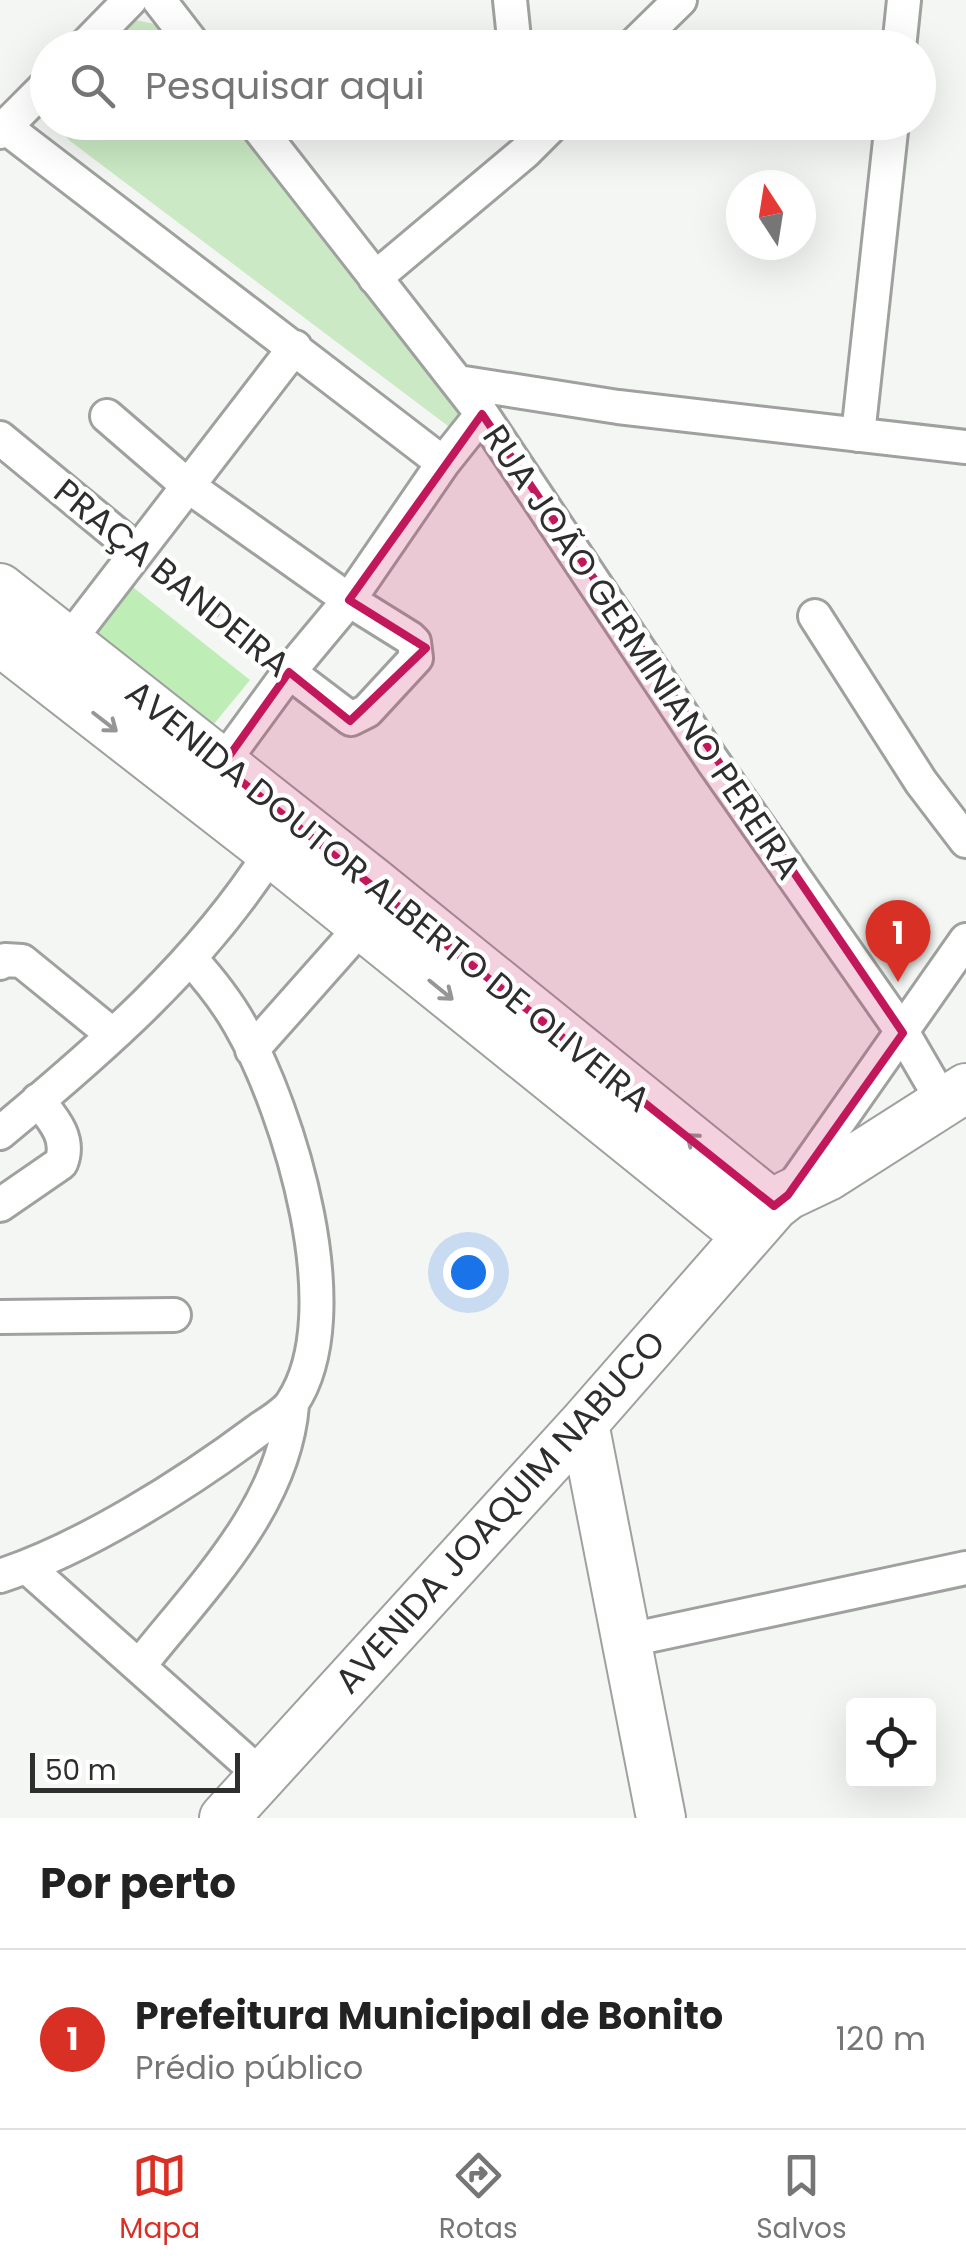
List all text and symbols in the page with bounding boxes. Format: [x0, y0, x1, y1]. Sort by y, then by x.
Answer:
search box [30, 30, 936, 140]
icon: search [65, 58, 120, 113]
text: Pesquisar aqui [145, 59, 425, 112]
north arrow [726, 170, 816, 260]
street label: RUA JOÃO GERMINIANO PEREIRA [471, 415, 813, 889]
street label: PRAÇA BANDEIRA [44, 467, 301, 688]
street label: AVENIDA DOUTOR ALBERTO DE OLIVEIRA [115, 668, 661, 1123]
one-way arrow [91, 711, 117, 733]
pin: 1 [866, 900, 930, 982]
one-way arrow [428, 978, 454, 1000]
one-way arrow [685, 1134, 712, 1155]
your location [443, 1247, 494, 1298]
street label: AVENIDA JOAQUIM NABUCO [323, 1320, 676, 1704]
map controls [846, 1698, 936, 1788]
button: locate [846, 1698, 936, 1788]
scale bar [30, 1748, 240, 1792]
text: 50 m [45, 1751, 116, 1790]
text: Por perto [40, 1854, 236, 1913]
text: Prefeitura Municipal de Bonito [135, 1989, 723, 2042]
text: 1 [66, 2016, 79, 2061]
text: 120 m [836, 2016, 926, 2061]
text: Prédio público [135, 2045, 363, 2090]
tab: Mapa [119, 2148, 200, 2250]
tab: Rotas [439, 2148, 518, 2250]
tab: Salvos [756, 2148, 847, 2250]

